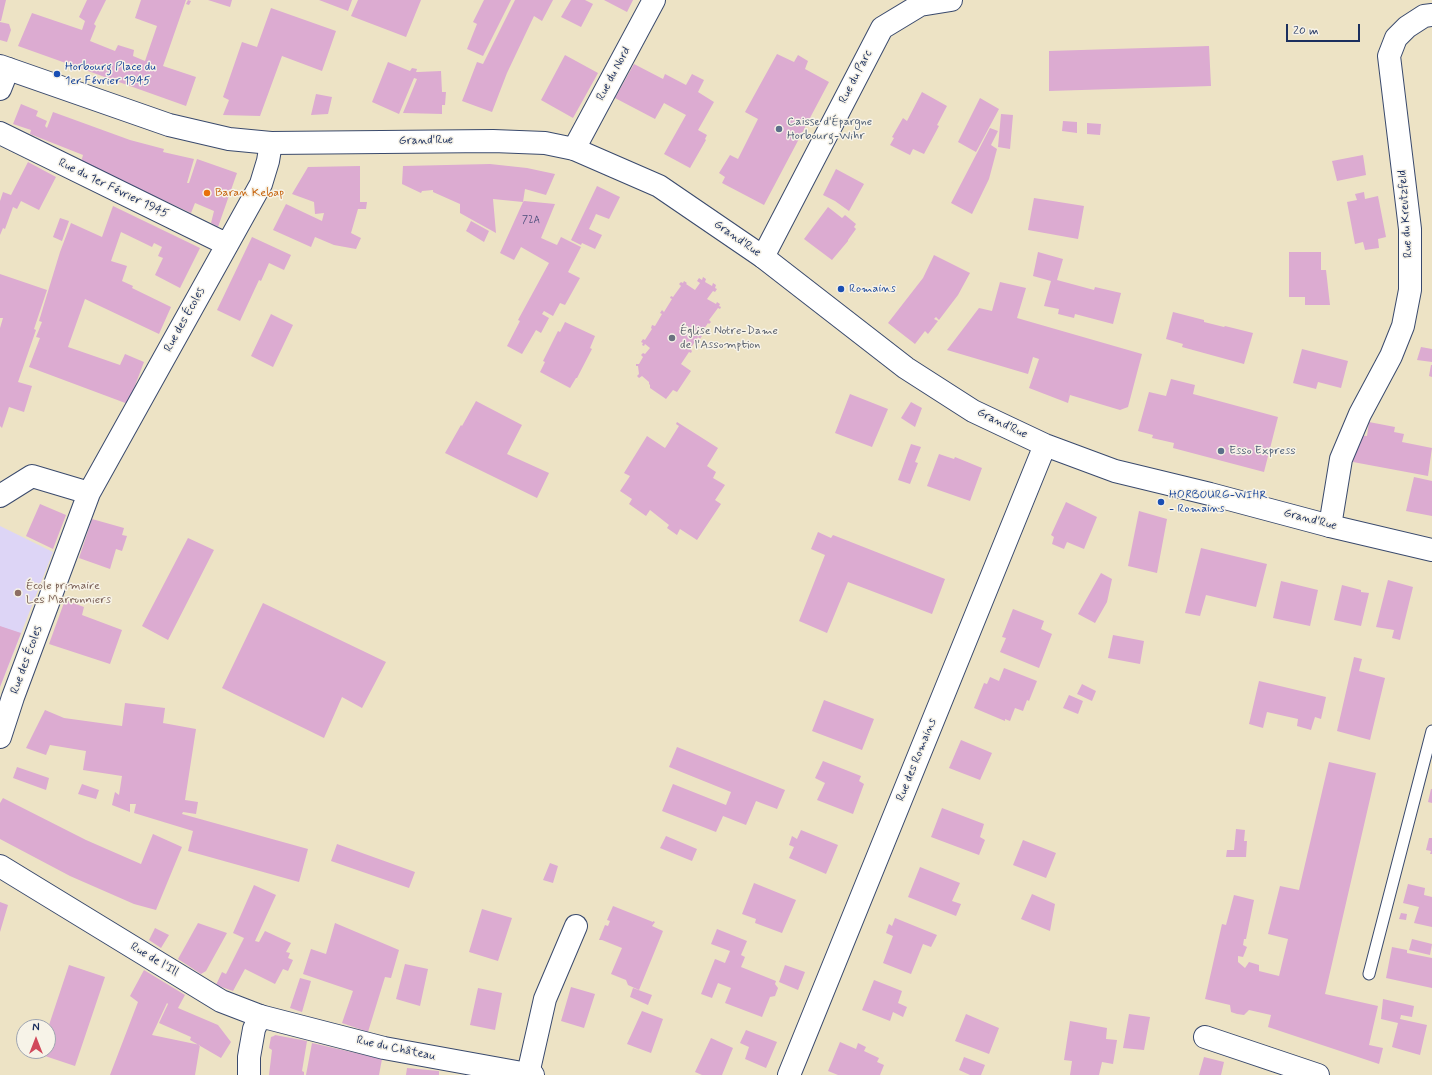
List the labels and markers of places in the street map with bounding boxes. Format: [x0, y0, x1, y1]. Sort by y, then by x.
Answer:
place label: Horbourg Place du 1er Février 1945 [65, 60, 156, 88]
marker: Horbourg Place du 1er Février 1945 [52, 69, 62, 79]
place label: Caisse d'Épargne Horbourg-Wihr [787, 115, 872, 143]
marker: Caisse d'Épargne Horbourg-Wihr [774, 124, 784, 134]
place label: Baran Kebap [215, 186, 284, 200]
marker: Baran Kebap [202, 188, 212, 198]
place label: Romains [849, 282, 896, 296]
marker: Romains [836, 284, 846, 294]
place label: Église Notre-Dame de l'Assomption [680, 324, 778, 352]
marker: Église Notre-Dame de l'Assomption [667, 333, 677, 343]
place label: Esso Express [1229, 444, 1296, 458]
marker: Esso Express [1216, 446, 1226, 456]
place label: HORBOURG-WIHR - Romains [1169, 488, 1268, 516]
marker: HORBOURG-WIHR - Romains [1156, 497, 1166, 507]
place label: École primaire Les Marronniers [26, 579, 111, 607]
marker: École primaire Les Marronniers [13, 588, 23, 598]

